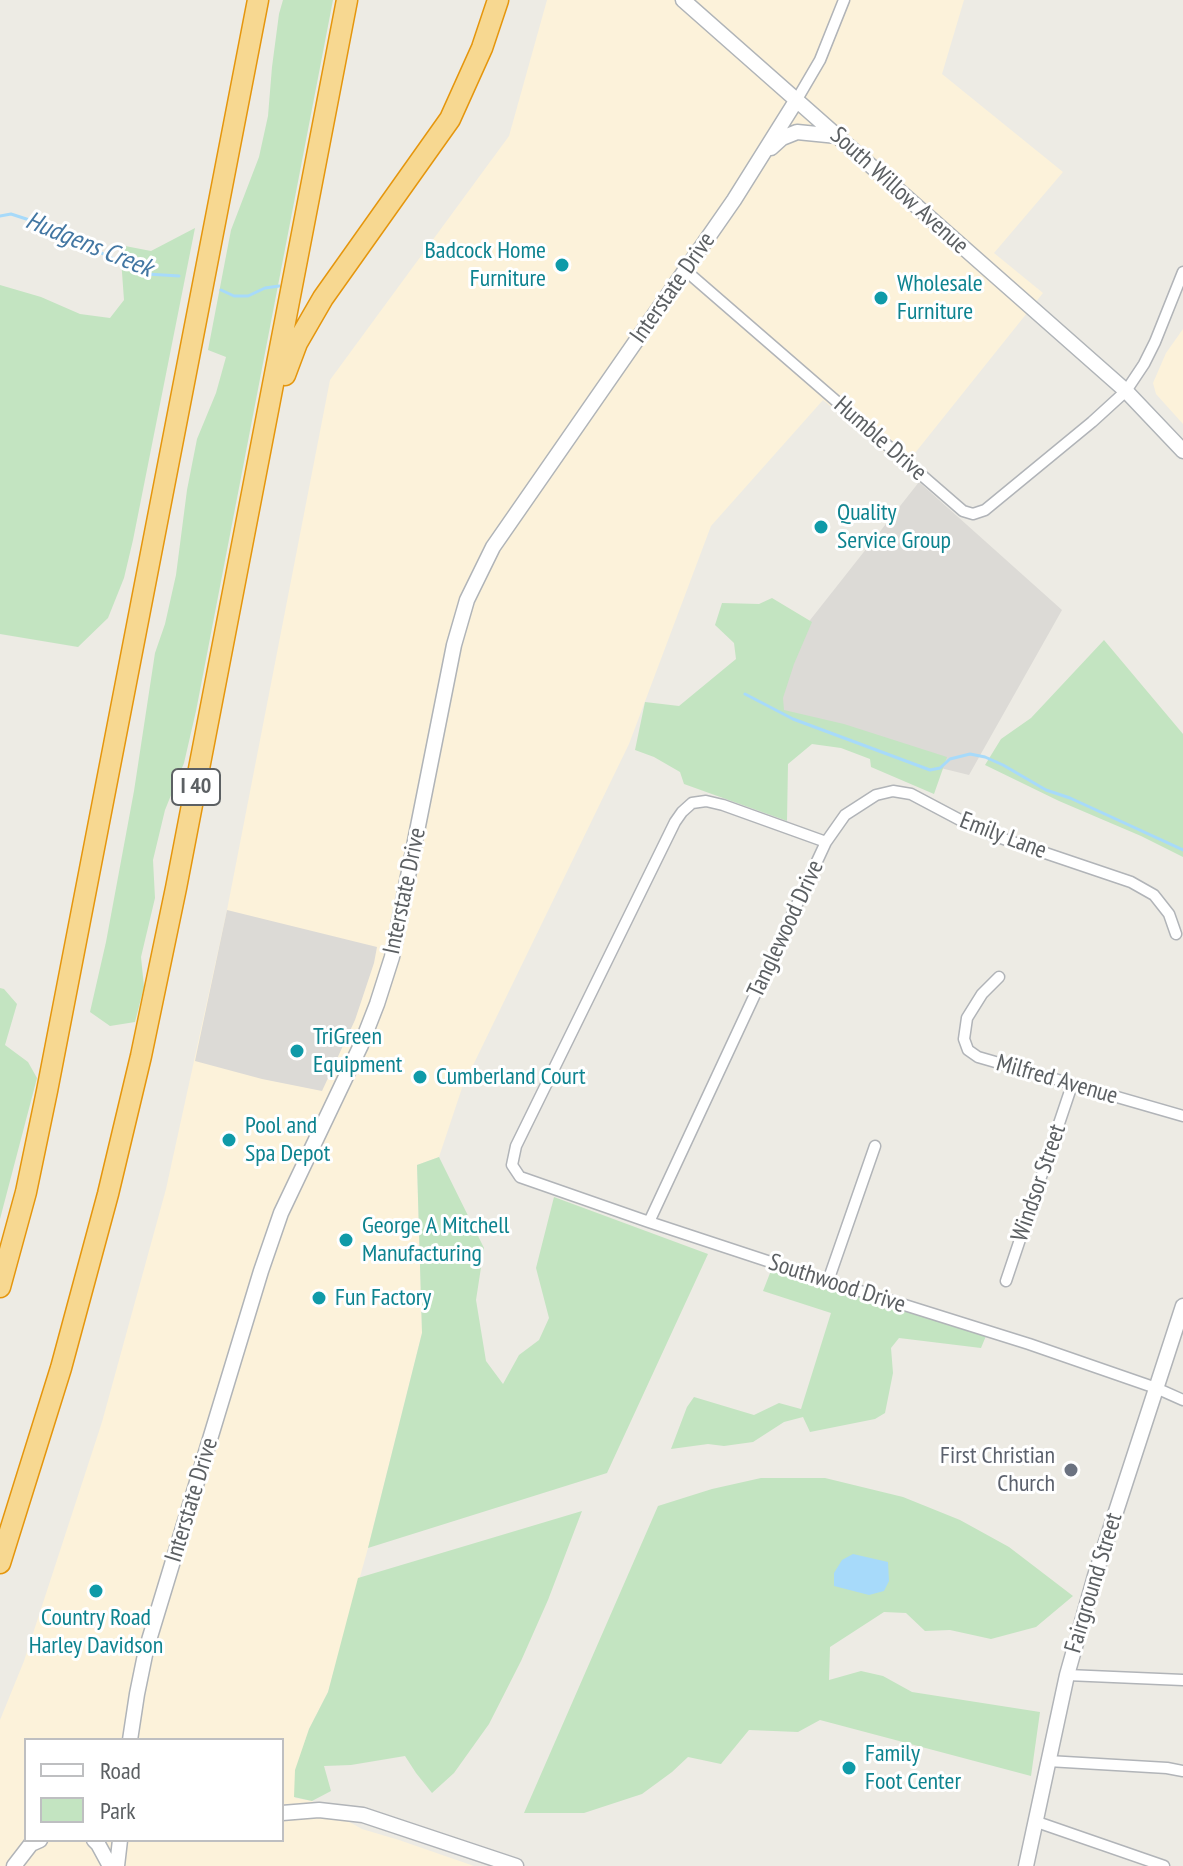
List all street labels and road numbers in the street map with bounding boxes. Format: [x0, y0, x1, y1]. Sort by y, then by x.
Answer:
street label: South Willow Avenue [824, 121, 974, 261]
street label: Interstate Drive [624, 227, 722, 349]
street label: Humble Drive [828, 391, 932, 487]
road number: I 40 [172, 769, 220, 805]
street label: Emily Lane [956, 806, 1050, 866]
street label: Interstate Drive [378, 825, 432, 957]
street label: Tanglewood Drive [742, 856, 830, 1002]
street label: Milfred Avenue [993, 1049, 1121, 1111]
street label: Windsor Street [1006, 1121, 1072, 1245]
street label: Southwood Drive [765, 1248, 909, 1320]
street label: Interstate Drive [159, 1434, 225, 1566]
street label: Fairground Street [1059, 1510, 1129, 1656]

